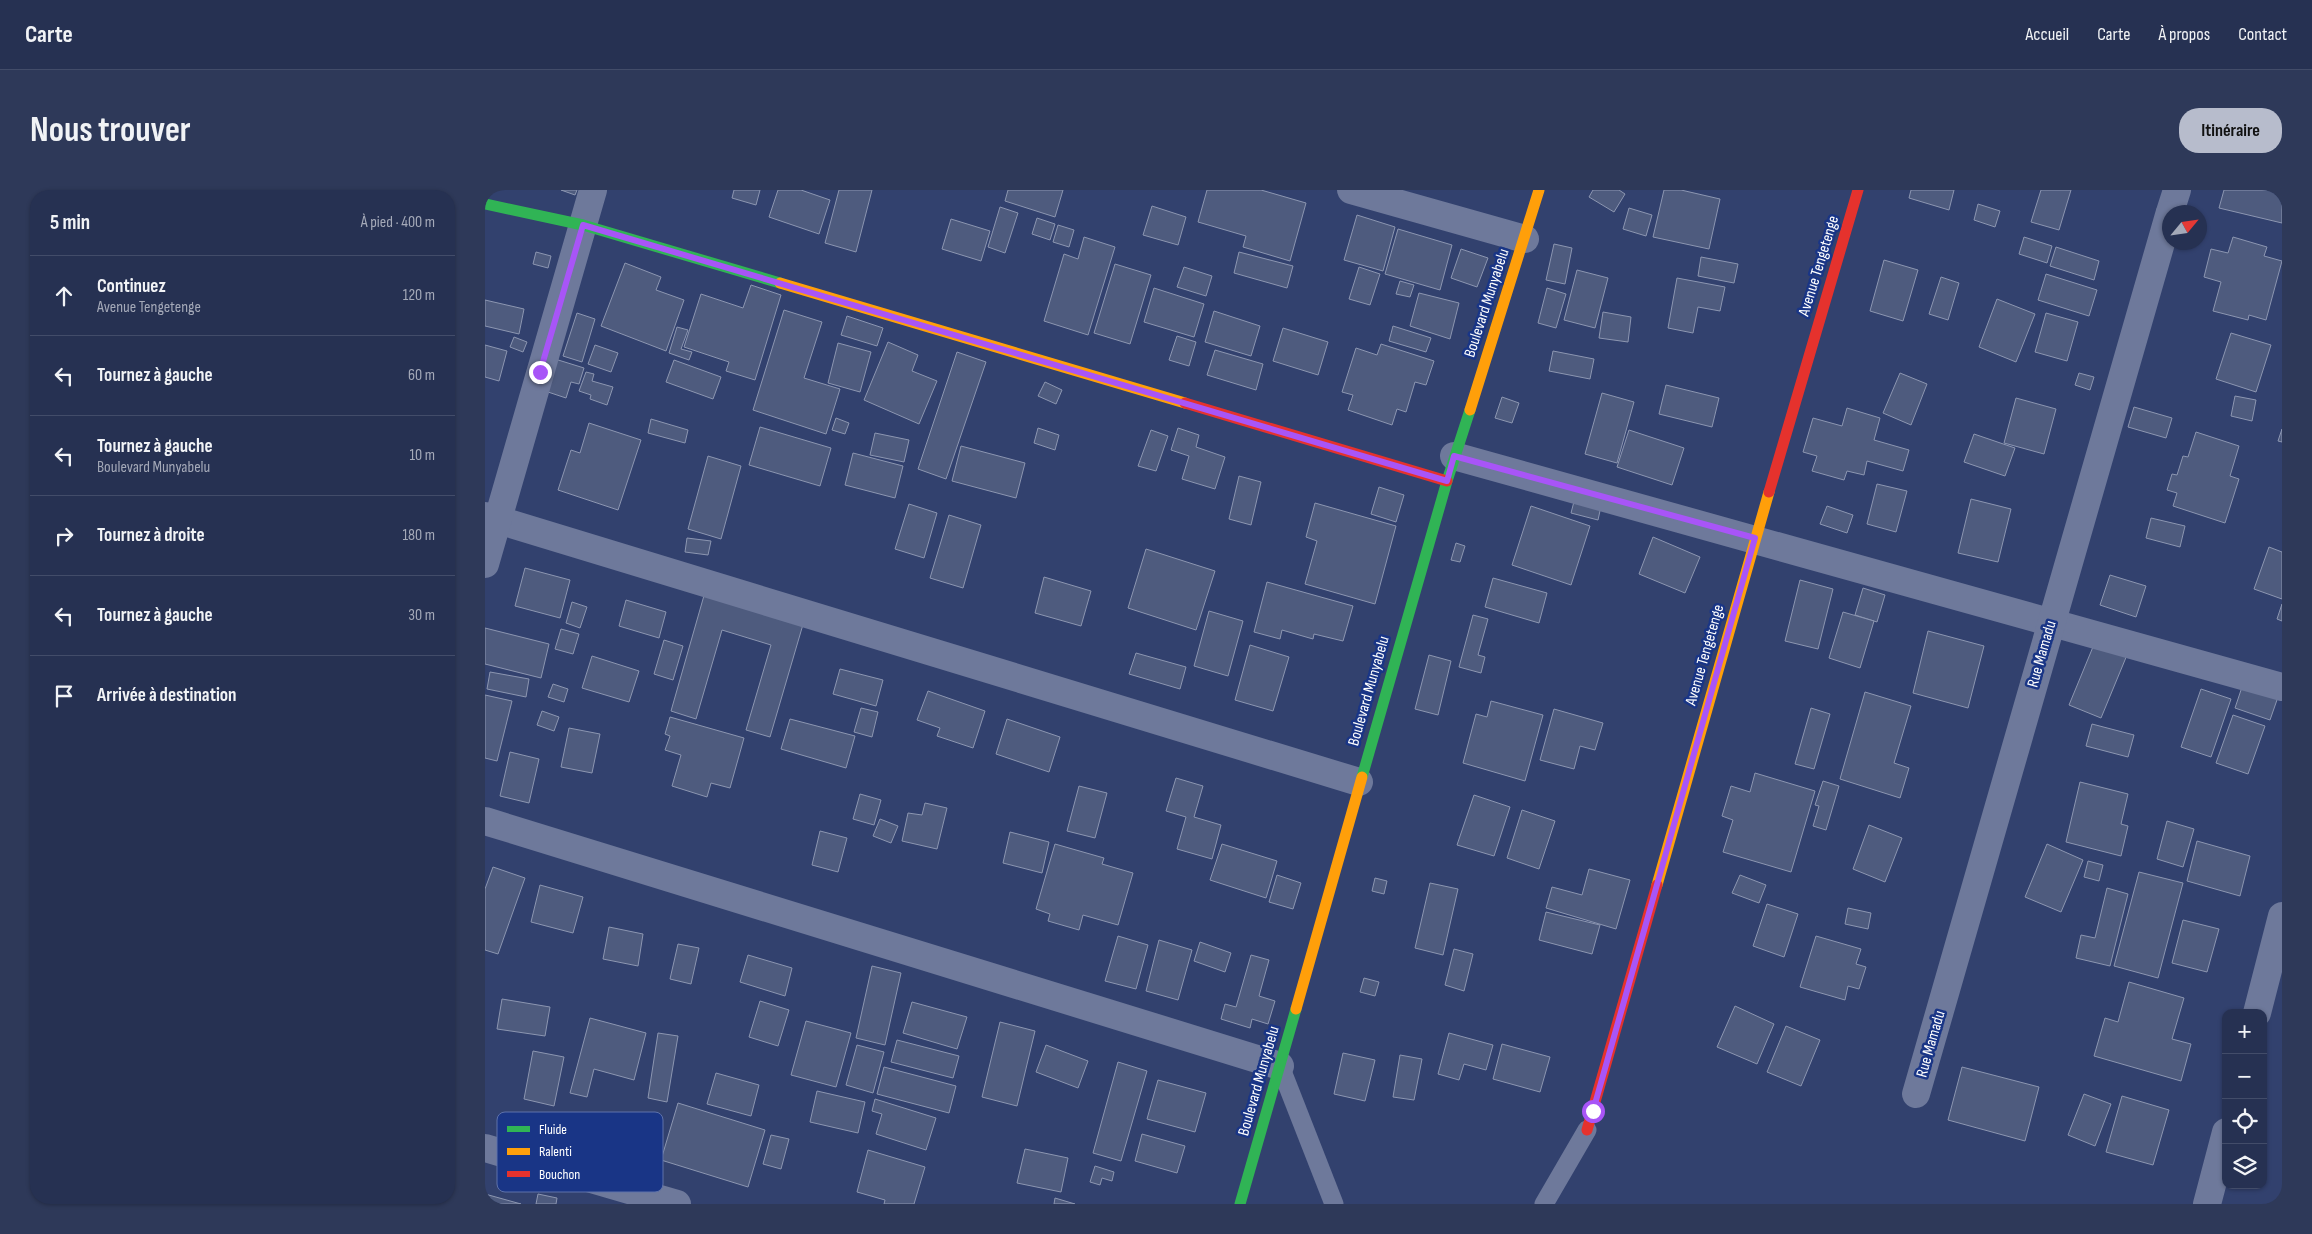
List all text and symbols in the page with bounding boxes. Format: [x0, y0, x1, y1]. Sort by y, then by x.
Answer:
text: Carte [25, 20, 73, 49]
text: Accueil [2025, 24, 2069, 45]
text: Carte [2097, 24, 2130, 45]
text: À propos [2158, 24, 2210, 45]
text: Contact [2238, 24, 2287, 45]
button: Itinéraire [2179, 108, 2282, 153]
text: Nous trouver [30, 109, 191, 152]
north arrow [2162, 205, 2207, 250]
text: 5 min [50, 210, 90, 235]
text: À pied · 400 m [361, 213, 435, 232]
street label: Avenue Tengetenge [1794, 214, 1843, 319]
street label: Boulevard Munyabelu [1460, 246, 1514, 360]
text: Continuez [97, 275, 166, 298]
icon: ahead [50, 282, 78, 310]
text: 120 m [403, 286, 435, 305]
text: Avenue Tengetenge [97, 298, 201, 317]
route end [529, 361, 552, 384]
icon: left [50, 362, 78, 390]
text: Tournez à gauche [97, 364, 213, 387]
text: 60 m [408, 366, 435, 385]
text: Tournez à gauche [97, 435, 213, 458]
icon: left [50, 442, 78, 470]
text: 10 m [409, 446, 435, 465]
text: Boulevard Munyabelu [97, 458, 210, 477]
icon: right [50, 522, 78, 550]
text: Tournez à droite [97, 524, 205, 547]
text: 180 m [402, 526, 435, 545]
icon: left [50, 602, 78, 630]
street label: Avenue Tengetenge [1681, 602, 1728, 709]
text: Tournez à gauche [97, 604, 213, 627]
text: 30 m [408, 606, 435, 625]
street label: Rue Mamadu [2023, 618, 2061, 690]
street label: Boulevard Munyabelu [1344, 634, 1394, 748]
icon: arrive [50, 682, 78, 710]
text: Arrivée à destination [97, 684, 237, 707]
street label: Rue Mamadu [1912, 1008, 1950, 1080]
map controls [2222, 1009, 2267, 1189]
button: + [2222, 1009, 2267, 1054]
street label: Boulevard Munyabelu [1234, 1024, 1284, 1138]
button: − [2222, 1054, 2267, 1099]
button: locate [2222, 1099, 2267, 1144]
route start [1582, 1100, 1605, 1123]
legend [497, 1112, 663, 1192]
text: Fluide [539, 1121, 567, 1138]
text: Ralenti [539, 1143, 572, 1160]
button: layers [2222, 1144, 2267, 1189]
text: Bouchon [539, 1166, 580, 1183]

